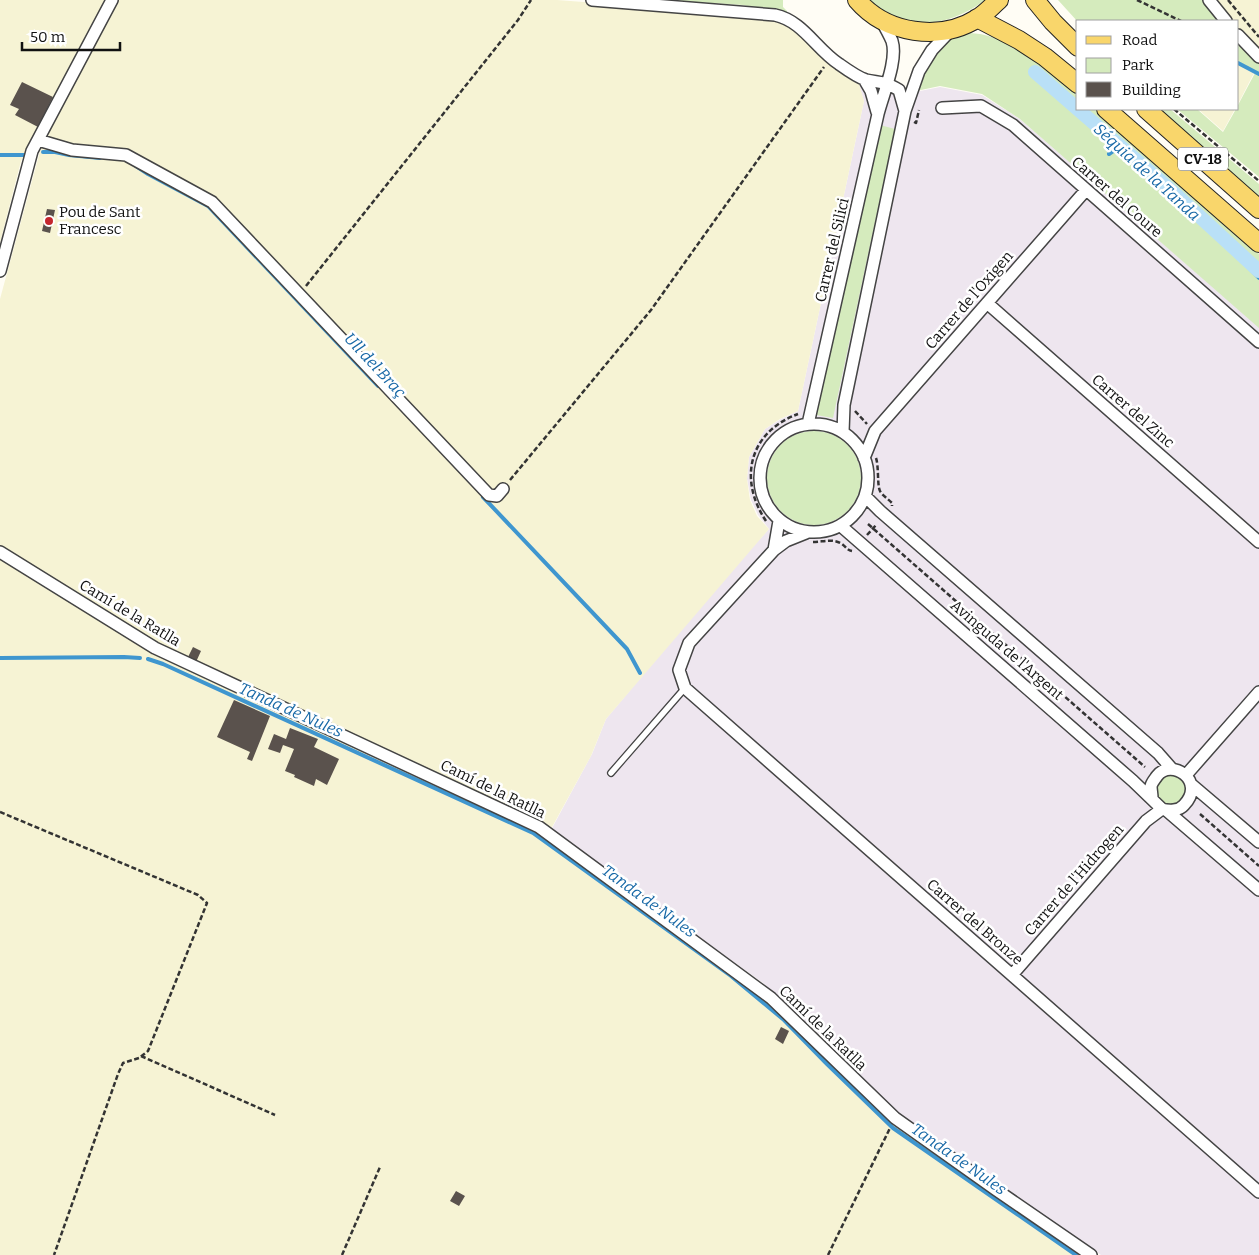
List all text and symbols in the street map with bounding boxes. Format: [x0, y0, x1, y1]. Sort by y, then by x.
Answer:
scale bar [22, 20, 120, 52]
legend [1076, 20, 1239, 110]
text: 50 m [30, 28, 66, 46]
text: Road [1122, 31, 1157, 49]
text: Park [1122, 56, 1154, 74]
text: Building [1122, 81, 1181, 99]
water label: Séquia de la Tanda [1090, 119, 1204, 225]
road number: CV-18 [1178, 148, 1228, 170]
street label: Carrer del Coure [1068, 153, 1166, 241]
street label: Carrer del Silici [811, 196, 853, 304]
place label: Pou de Sant Francesc [59, 203, 141, 238]
marker: Pou de Sant Francesc [43, 215, 55, 227]
street label: Carrer de l'Oxigen [921, 247, 1017, 353]
water label: Ull del Braç [340, 329, 410, 401]
street label: Carrer del Zinc [1088, 370, 1178, 452]
street label: Camí de la Ratlla [76, 576, 184, 650]
street label: Avinguda de l'Argent [947, 596, 1067, 704]
water label: Tanda de Nules [236, 679, 346, 742]
street label: Camí de la Ratlla [438, 756, 548, 822]
street label: Carrer de l'Hidrogen [1021, 820, 1128, 939]
water label: Tanda de Nules [598, 861, 700, 942]
street label: Carrer del Bronze [923, 875, 1027, 969]
street label: Camí de la Ratlla [776, 982, 870, 1074]
water label: Tanda de Nules [908, 1119, 1010, 1199]

